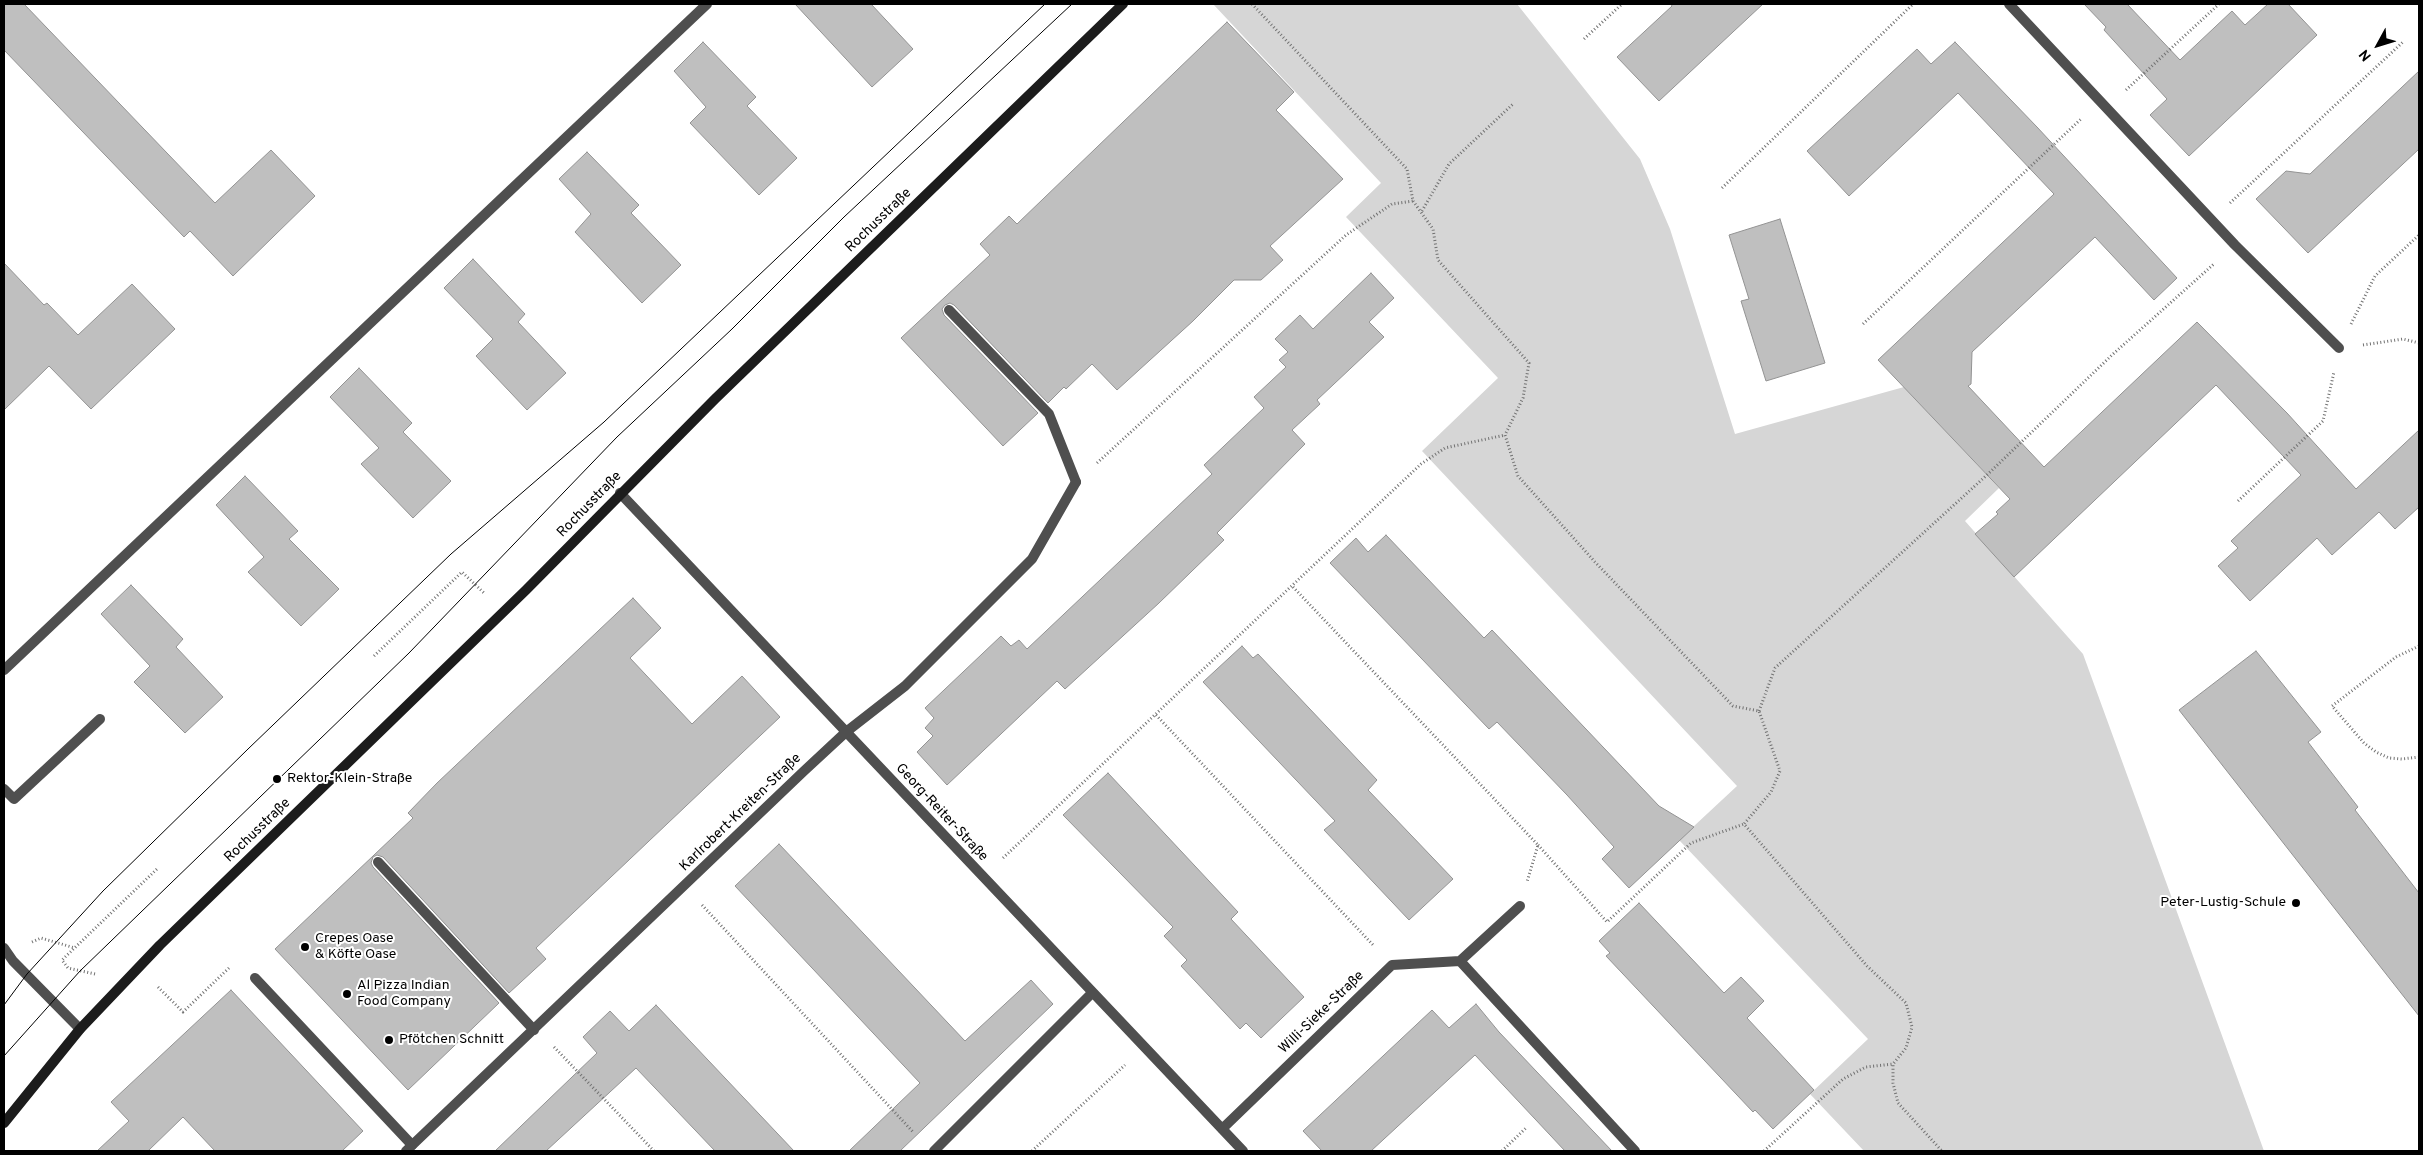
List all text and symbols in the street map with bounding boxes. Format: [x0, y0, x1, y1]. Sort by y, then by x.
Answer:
north arrow [2353, 20, 2403, 70]
text: N [2356, 45, 2376, 64]
street label: Rochusstraße [842, 185, 916, 257]
street label: Rochusstraße [554, 468, 626, 542]
street label: Karlrobert-Kreiten-Straße [677, 751, 805, 875]
street label: Georg-Reiter-Straße [891, 761, 991, 865]
place label: Rektor-Klein-Straße [287, 771, 412, 787]
marker: Rektor-Klein-Straße [271, 773, 283, 785]
street label: Rochusstraße [221, 795, 295, 867]
place label: Peter-Lustig-Schule [2160, 895, 2286, 911]
marker: Peter-Lustig-Schule [2290, 897, 2302, 909]
place label: Crepes Oase & Köfte Oase [315, 931, 396, 964]
marker: Crepes Oase & Köfte Oase [299, 941, 311, 953]
street label: Willi-Sieke-Straße [1276, 968, 1368, 1058]
place label: Al Pizza Indian Food Company [357, 978, 451, 1010]
marker: Al Pizza Indian Food Company [341, 988, 353, 1000]
place label: Pfötchen Schnitt [399, 1032, 504, 1048]
marker: Pfötchen Schnitt [383, 1034, 395, 1046]

